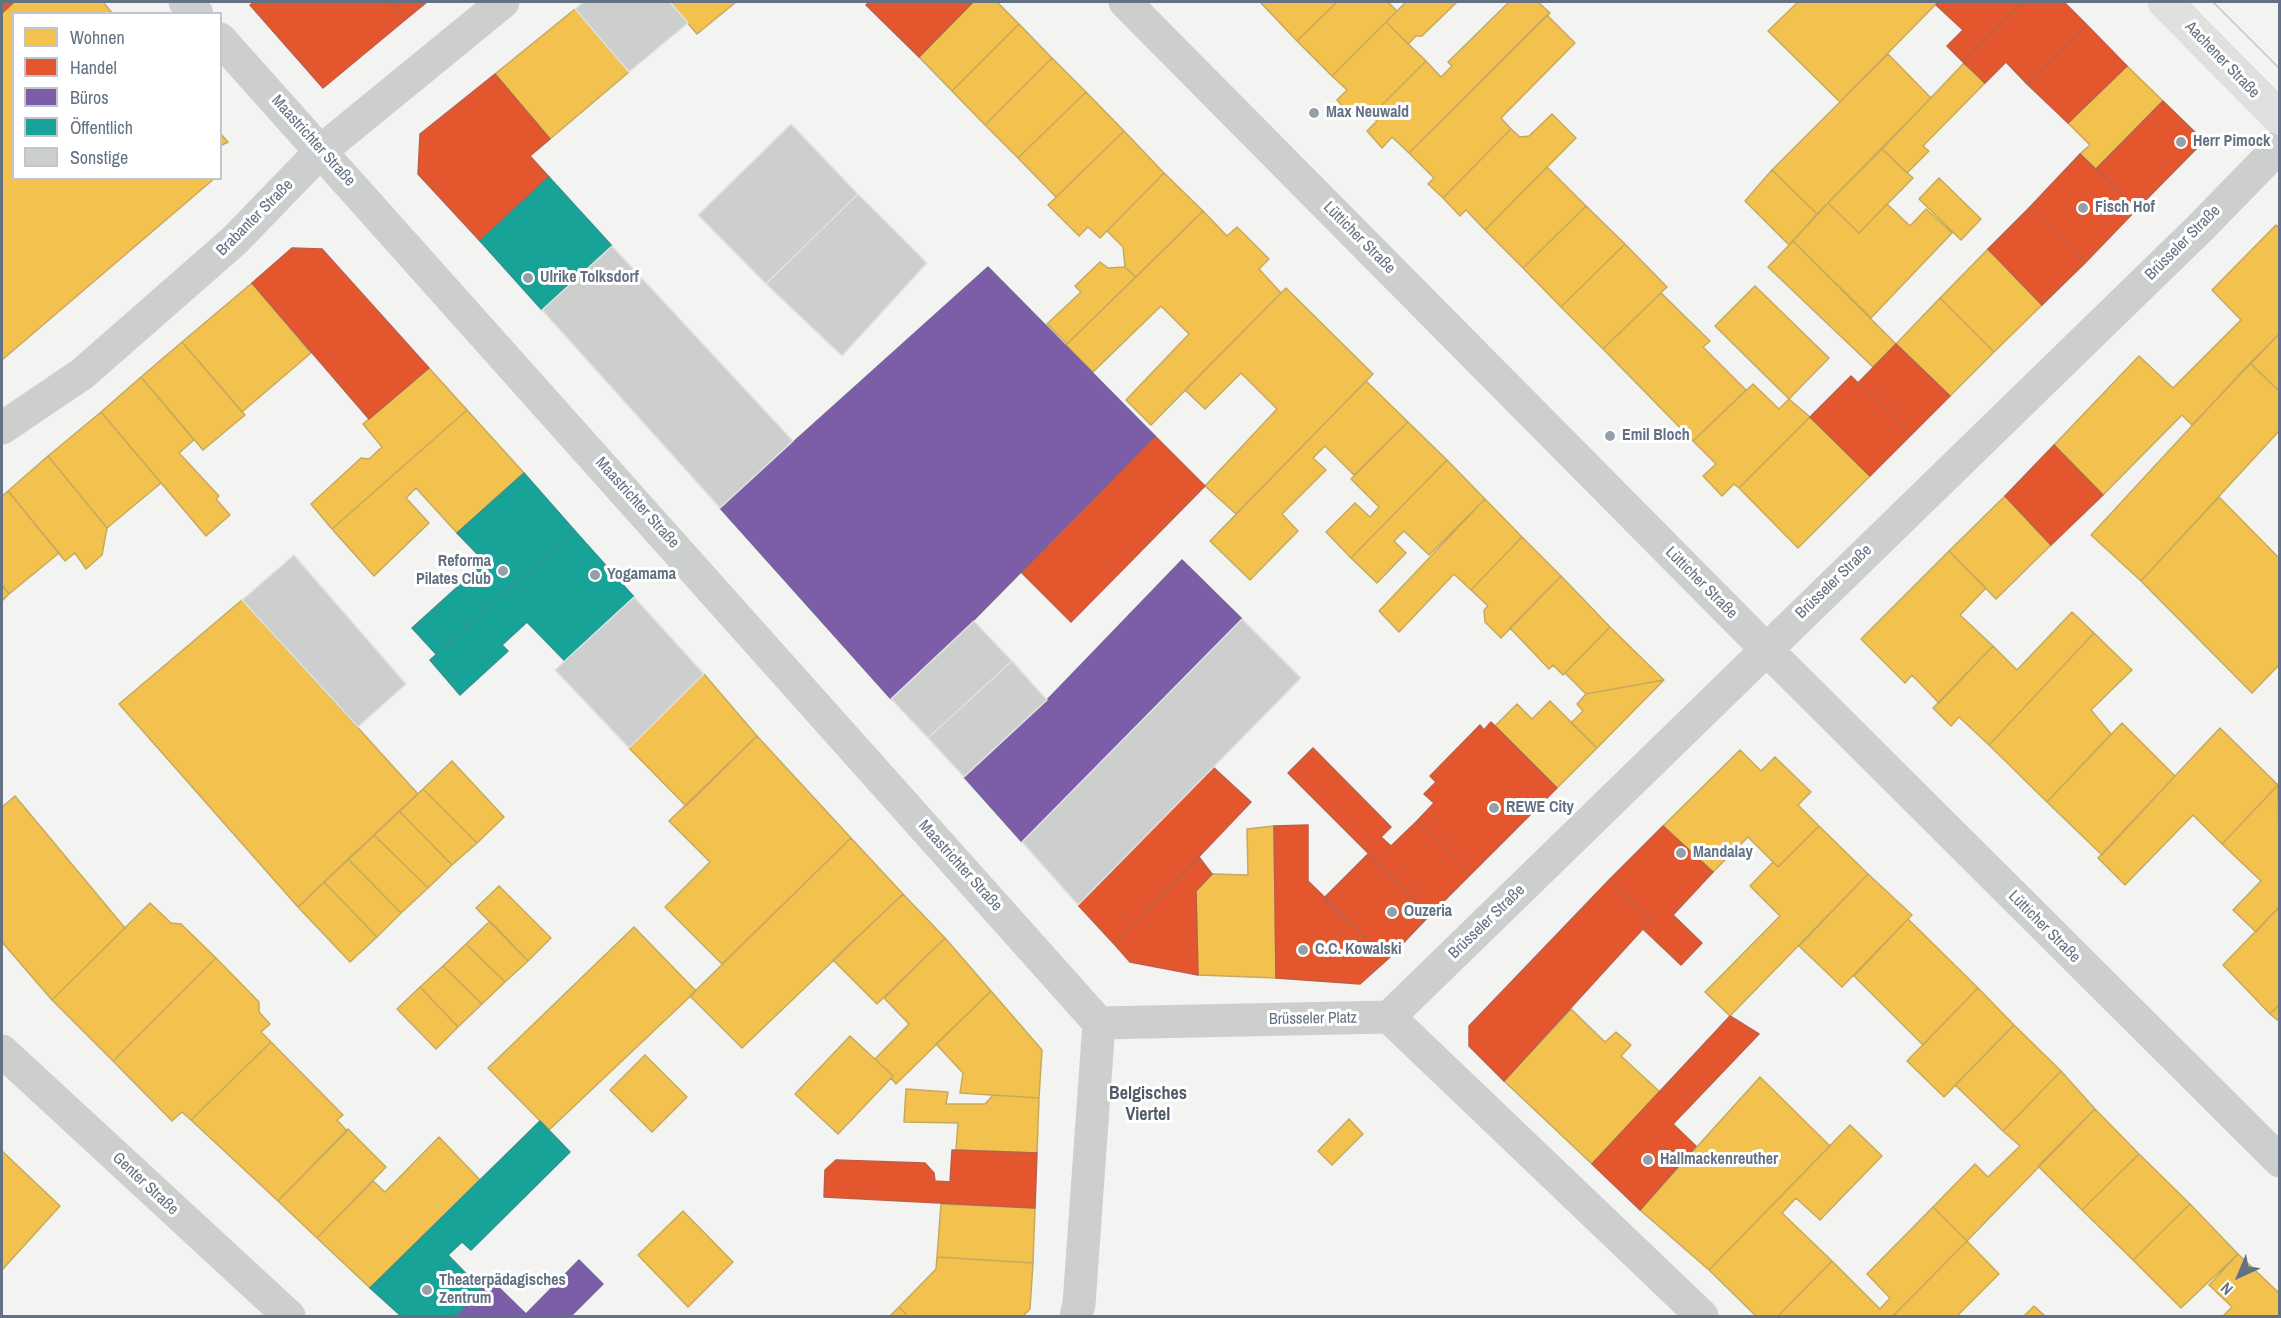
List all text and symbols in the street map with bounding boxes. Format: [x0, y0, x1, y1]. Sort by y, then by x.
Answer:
legend [12, 12, 222, 180]
street label: Aachener Straße [2181, 18, 2263, 102]
text: Wohnen [70, 25, 125, 50]
text: Handel [70, 55, 117, 80]
text: Büros [70, 85, 109, 110]
street label: Maastrichter Straße [267, 91, 359, 191]
place label: Max Neuwald [1326, 103, 1409, 123]
marker: Max Neuwald [1307, 106, 1321, 120]
text: Öffentlich [70, 115, 133, 140]
place label: Herr Pimock [2193, 132, 2270, 152]
marker: Herr Pimock [2174, 135, 2188, 149]
text: Sonstige [70, 145, 128, 170]
street label: Brabanter Straße [213, 176, 297, 260]
street label: Lütticher Straße [1319, 198, 1399, 278]
place label: Fisch Hof [2095, 198, 2155, 218]
marker: Fisch Hof [2076, 201, 2090, 215]
street label: Brüsseler Straße [2141, 201, 2225, 285]
place label: Ulrike Tolksdorf [540, 268, 639, 288]
marker: Ulrike Tolksdorf [521, 271, 535, 285]
place label: Emil Bloch [1622, 426, 1690, 446]
marker: Emil Bloch [1603, 429, 1617, 443]
street label: Maastrichter Straße [591, 453, 683, 553]
street label: Brüsseler Straße [1792, 541, 1876, 623]
street label: Lütticher Straße [1661, 543, 1741, 623]
place label: Reforma Pilates Club [416, 552, 491, 590]
marker: Reforma Pilates Club [496, 564, 510, 578]
place label: Yogamama [607, 565, 676, 585]
marker: Yogamama [588, 568, 602, 582]
place label: REWE City [1506, 798, 1574, 818]
marker: REWE City [1487, 801, 1501, 815]
street label: Maastrichter Straße [914, 816, 1006, 916]
place label: Mandalay [1693, 843, 1753, 863]
marker: Mandalay [1674, 846, 1688, 860]
street label: Brüsseler Straße [1445, 881, 1529, 963]
street label: Lütticher Straße [2004, 887, 2084, 967]
place label: Ouzeria [1404, 902, 1452, 922]
marker: Ouzeria [1385, 905, 1399, 919]
place label: C.C. Kowalski [1315, 940, 1402, 960]
marker: C.C. Kowalski [1296, 943, 1310, 957]
street label: Brüsseler Platz [1269, 1009, 1357, 1029]
district label: Belgisches Viertel [1109, 1083, 1187, 1126]
street label: Genter Straße [108, 1149, 182, 1219]
place label: Hallmackenreuther [1660, 1150, 1778, 1170]
marker: Hallmackenreuther [1641, 1153, 1655, 1167]
north arrow [2209, 1246, 2269, 1306]
place label: Theaterpädagisches Zentrum [439, 1271, 566, 1309]
text: N [2215, 1278, 2238, 1300]
marker: Theaterpädagisches Zentrum [420, 1283, 434, 1297]

